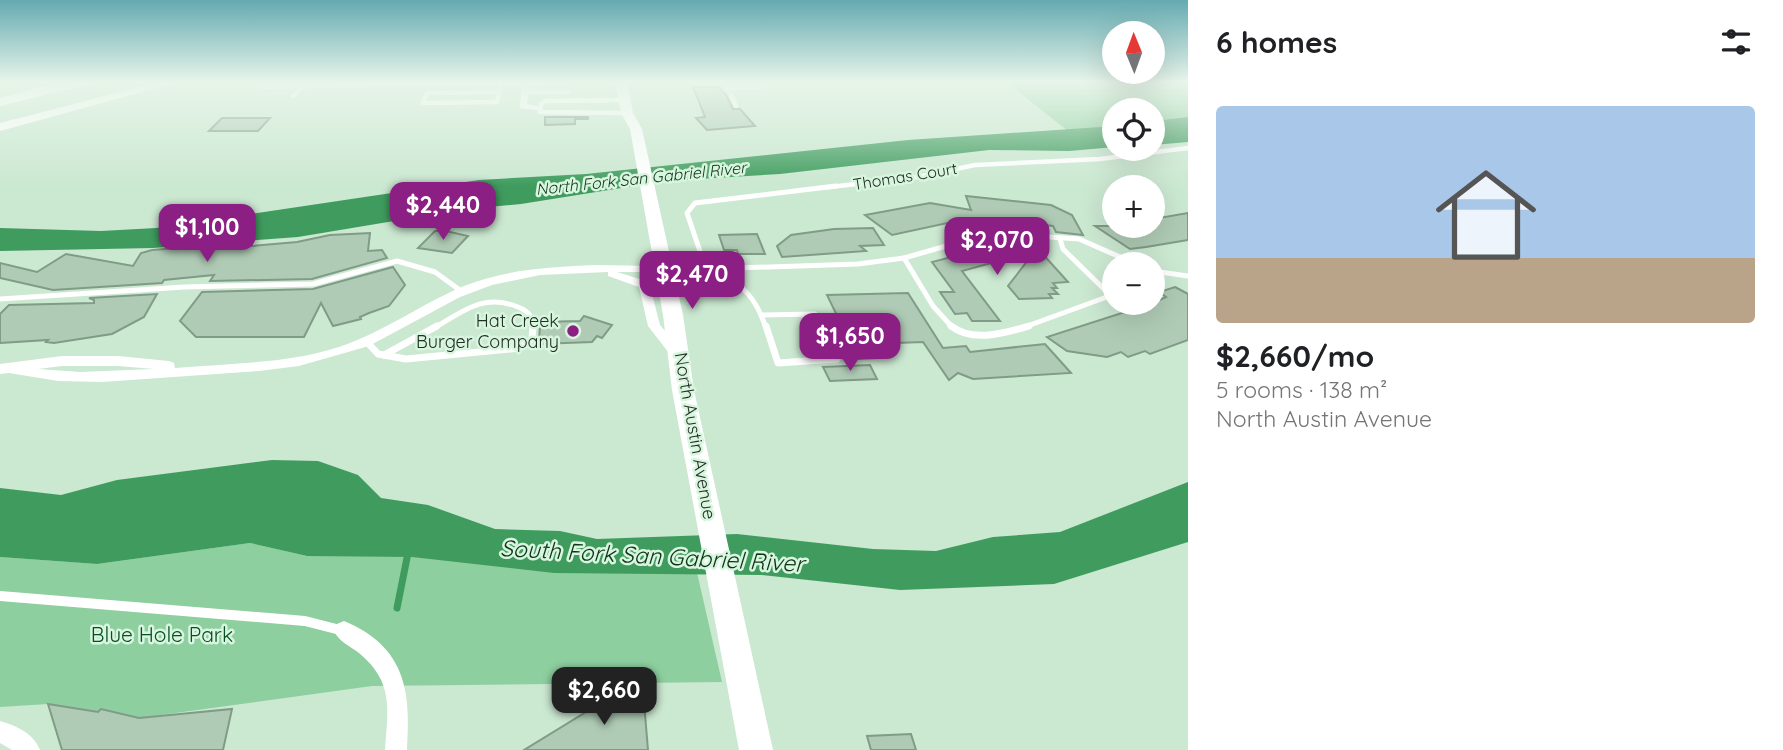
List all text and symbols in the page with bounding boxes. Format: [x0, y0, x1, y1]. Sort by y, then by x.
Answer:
north arrow [1102, 21, 1166, 84]
map controls [1102, 21, 1165, 315]
text: 6 homes [1216, 23, 1337, 61]
icon: filters [1717, 23, 1755, 61]
button: locate [1102, 98, 1165, 161]
icon: home [1423, 152, 1549, 278]
water label: North Fork San Gabriel River [535, 157, 749, 199]
street label: Thomas Court [851, 158, 959, 194]
button: + [1102, 175, 1165, 238]
pin: $2,440 [386, 182, 500, 242]
text: $2,440 [406, 190, 480, 219]
pin: $1,100 [150, 204, 264, 264]
text: $1,100 [175, 212, 239, 241]
pin: $2,070 [940, 218, 1054, 277]
text: $2,070 [960, 225, 1034, 254]
pin: $2,470 [635, 252, 749, 311]
button: − [1102, 252, 1165, 315]
text: $2,470 [656, 259, 728, 288]
place label: Hat Creek Burger Company [416, 309, 559, 353]
pin: $1,650 [793, 314, 907, 373]
text: $1,650 [815, 321, 885, 350]
marker: Hat Creek Burger Company [565, 323, 581, 339]
text: $2,660/mo [1216, 337, 1374, 375]
street label: North Austin Avenue [669, 351, 722, 521]
text: 5 rooms · 138 m² [1216, 375, 1387, 404]
text: North Austin Avenue [1216, 404, 1432, 433]
water label: South Fork San Gabriel River [499, 533, 808, 578]
park label: Blue Hole Park [91, 621, 233, 647]
pin: $2,660 [547, 668, 661, 727]
text: $2,660 [568, 675, 640, 704]

